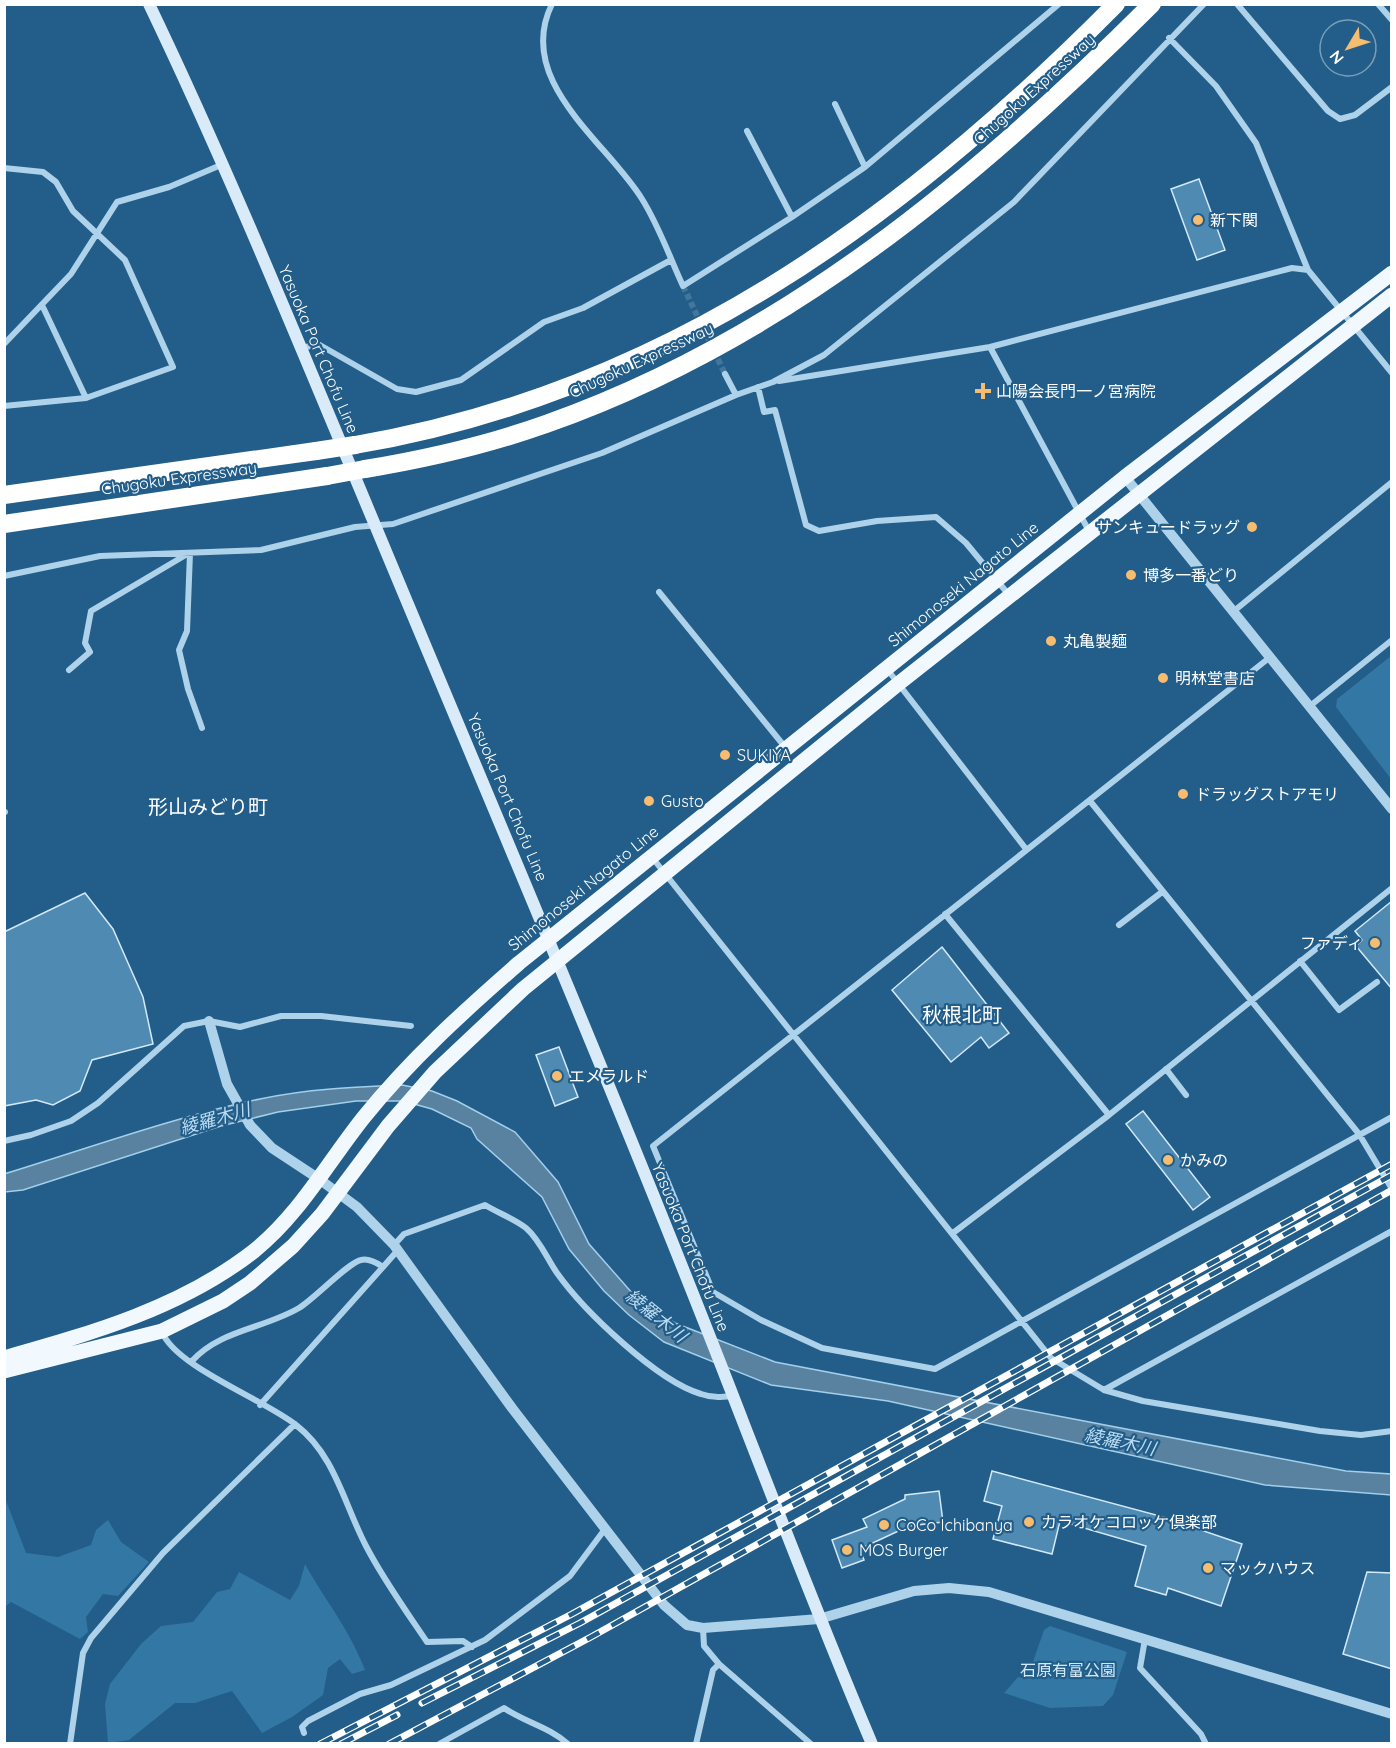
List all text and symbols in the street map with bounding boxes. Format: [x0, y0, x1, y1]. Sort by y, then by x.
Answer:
north arrow [1318, 18, 1378, 78]
street label: Chugoku Expressway [969, 29, 1099, 149]
text: N [1325, 47, 1348, 68]
place label: 新下関 [1210, 210, 1258, 230]
marker: 新下関 [1191, 213, 1205, 227]
street label: Yasuoka Port Chofu Line [275, 262, 363, 436]
street label: Chugoku Expressway [566, 318, 716, 402]
place label: 山陽会長門一ノ宮病院 [996, 381, 1156, 401]
marker: 山陽会長門一ノ宮病院 [974, 382, 992, 400]
street label: Chugoku Expressway [100, 457, 258, 499]
street label: Shimonoseki Nagato Line [884, 517, 1042, 651]
place label: サンキュードラッグ [1096, 517, 1240, 537]
marker: サンキュードラッグ [1245, 520, 1259, 534]
place label: 博多一番どり [1143, 565, 1239, 585]
marker: 博多一番どり [1124, 568, 1138, 582]
place label: 丸亀製麺 [1063, 631, 1127, 651]
marker: 丸亀製麺 [1044, 634, 1058, 648]
place label: 明林堂書店 [1175, 668, 1255, 688]
marker: 明林堂書店 [1156, 671, 1170, 685]
street label: Yasuoka Port Chofu Line [464, 710, 552, 884]
place label: SUKIYA [737, 745, 791, 765]
marker: SUKIYA [718, 748, 732, 762]
place label: ドラッグストアモリ [1195, 784, 1339, 804]
marker: ドラッグストアモリ [1176, 787, 1190, 801]
place label: Gusto [661, 791, 704, 811]
district label: 形山みどり町 [148, 794, 268, 819]
marker: Gusto [642, 794, 656, 808]
street label: Shimonoseki Nagato Line [504, 821, 662, 955]
place label: ファディ [1300, 933, 1363, 953]
marker: ファディ [1368, 936, 1382, 950]
district label: 秋根北町 [922, 1002, 1002, 1027]
place label: エメラルド [569, 1066, 649, 1086]
marker: エメラルド [550, 1069, 564, 1083]
water label: 綾羅木川 [177, 1097, 255, 1139]
place label: かみの [1180, 1150, 1228, 1170]
marker: かみの [1161, 1153, 1175, 1167]
street label: Yasuoka Port Chofu Line [648, 1160, 734, 1334]
water label: 綾羅木川 [621, 1284, 693, 1348]
water label: 綾羅木川 [1082, 1423, 1160, 1461]
place label: カラオケコロッケ倶楽部 [1041, 1512, 1217, 1532]
place label: CoCo Ichibanya [896, 1515, 1013, 1535]
marker: カラオケコロッケ倶楽部 [1022, 1515, 1036, 1529]
marker: CoCo Ichibanya [877, 1518, 891, 1532]
place label: MOS Burger [859, 1540, 948, 1560]
marker: MOS Burger [840, 1543, 854, 1557]
place label: マックハウス [1220, 1558, 1315, 1578]
marker: マックハウス [1201, 1561, 1215, 1575]
park label: 石原有富公園 [1020, 1660, 1116, 1680]

